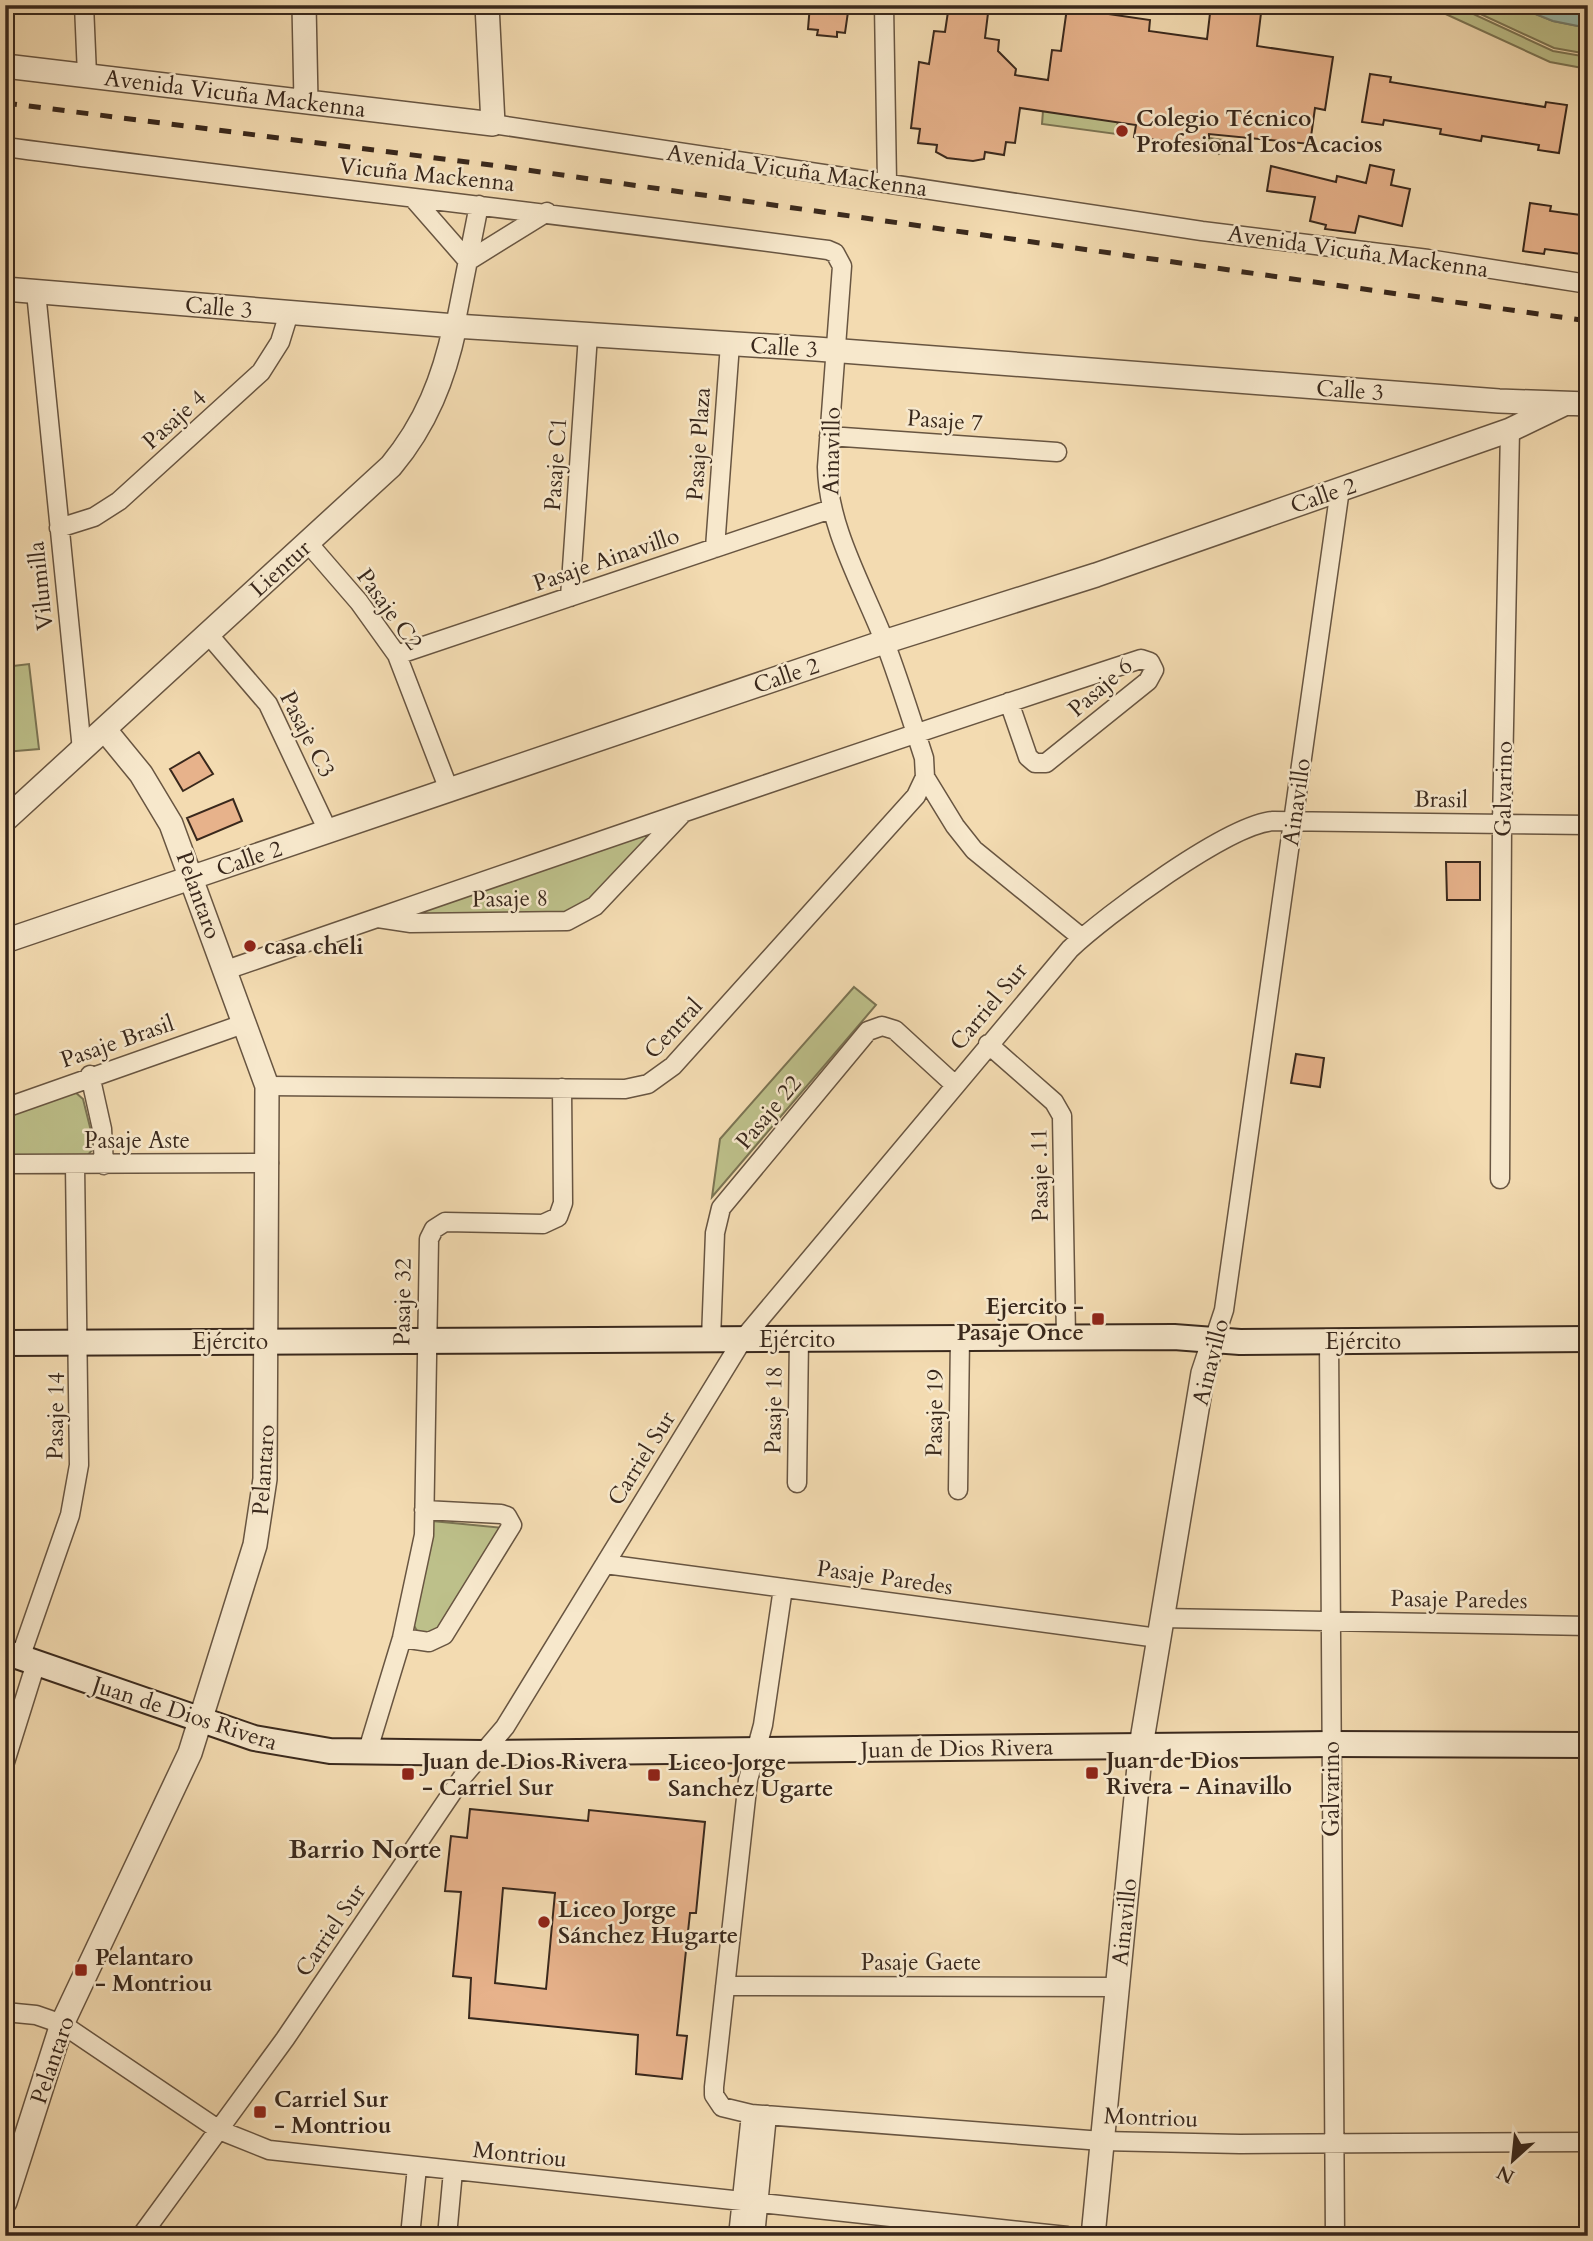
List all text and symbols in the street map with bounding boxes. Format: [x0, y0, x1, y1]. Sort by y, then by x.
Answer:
street label: Avenida Vicuña Mackenna [103, 62, 367, 125]
place label: Colegio Técnico Profesional Los Acacios [1136, 103, 1383, 160]
marker: Colegio Técnico Profesional Los Acacios [1114, 123, 1130, 139]
street label: Avenida Vicuña Mackenna [665, 137, 929, 204]
street label: Vicuña Mackenna [338, 150, 516, 199]
street label: Avenida Vicuña Mackenna [1226, 218, 1490, 285]
street label: Calle 3 [184, 289, 254, 326]
street label: Calle 3 [749, 330, 819, 365]
street label: Calle 3 [1315, 373, 1385, 408]
street label: Pasaje 4 [136, 382, 213, 456]
street label: Pasaje Plaza [679, 386, 718, 502]
street label: Pasaje 7 [906, 402, 984, 439]
street label: Ainavillo [815, 407, 848, 495]
street label: Pasaje C1 [537, 416, 574, 512]
street label: Calle 2 [1286, 470, 1360, 521]
street label: Pasaje Ainavillo [529, 520, 683, 599]
street label: Lientur [243, 532, 318, 604]
street label: Vilumilla [20, 540, 61, 632]
street label: Pasaje C2 [350, 562, 430, 656]
street label: Calle 2 [749, 650, 823, 701]
street label: Pasaje 6 [1061, 651, 1139, 724]
street label: Pasaje C3 [272, 685, 343, 783]
street label: Galvarino [1487, 741, 1520, 837]
street label: Ainavillo [1275, 756, 1318, 848]
street label: Brasil [1414, 784, 1468, 815]
street label: Calle 2 [212, 833, 286, 884]
street label: Pelantaro [168, 847, 229, 943]
street label: Pasaje 8 [472, 882, 548, 915]
place label: casa cheli [264, 931, 363, 962]
marker: casa cheli [242, 938, 258, 954]
street label: Carriel Sur [943, 955, 1035, 1057]
street label: Central [637, 991, 710, 1065]
street label: Pasaje Brasil [56, 1008, 178, 1075]
street label: Pasaje 22 [728, 1069, 808, 1156]
street label: Pasaje Aste [84, 1125, 190, 1156]
street label: Pasaje .11 [1023, 1128, 1056, 1222]
street label: Pasaje 32 [386, 1258, 419, 1346]
place label: Ejercito - Pasaje Once [957, 1291, 1084, 1348]
marker: Ejercito - Pasaje Once [1090, 1311, 1106, 1327]
street label: Ainavillo [1185, 1316, 1236, 1409]
street label: Ejército [759, 1324, 835, 1355]
street label: Ejército [192, 1326, 268, 1357]
street label: Ejército [1325, 1326, 1401, 1357]
street label: Pasaje 18 [757, 1366, 790, 1454]
street label: Pasaje 19 [918, 1369, 951, 1457]
street label: Pasaje 14 [39, 1372, 72, 1460]
street label: Carriel Sur [600, 1405, 683, 1511]
street label: Pelantaro [245, 1424, 282, 1516]
street label: Pasaje Paredes [815, 1553, 955, 1602]
street label: Pasaje Paredes [1390, 1583, 1528, 1616]
street label: Juan de Dios Rivera [86, 1668, 281, 1758]
street label: Juan de Dios Rivera [857, 1731, 1054, 1766]
street label: Galvarino [1316, 1741, 1347, 1837]
place label: Juan de Dios Rivera - Ainavillo [1103, 1745, 1292, 1802]
place label: Juan de Dios Rivera - Carriel Sur [419, 1746, 629, 1803]
place label: Liceo Jorge Sanchez Ugarte [668, 1747, 833, 1804]
marker: Juan de Dios Rivera - Ainavillo [1084, 1765, 1100, 1781]
marker: Juan de Dios Rivera - Carriel Sur [400, 1766, 416, 1782]
marker: Liceo Jorge Sanchez Ugarte [646, 1767, 662, 1783]
district label: Barrio Norte [288, 1832, 442, 1867]
street label: Carriel Sur [288, 1877, 373, 1983]
street label: Ainavillo [1104, 1877, 1145, 1967]
place label: Liceo Jorge Sánchez Hugarte [558, 1894, 738, 1951]
marker: Liceo Jorge Sánchez Hugarte [536, 1914, 552, 1930]
place label: Pelantaro - Montriou [95, 1942, 212, 1999]
street label: Pasaje Gaete [861, 1947, 981, 1978]
marker: Pelantaro - Montriou [73, 1962, 89, 1978]
street label: Pelantaro [23, 2012, 82, 2108]
place label: Carriel Sur - Montriou [274, 2084, 391, 2141]
street label: Montriou [1103, 2100, 1199, 2135]
marker: Carriel Sur - Montriou [252, 2104, 268, 2120]
north arrow [1478, 2126, 1548, 2196]
street label: Montriou [471, 2134, 568, 2175]
text: N [1492, 2159, 1519, 2190]

